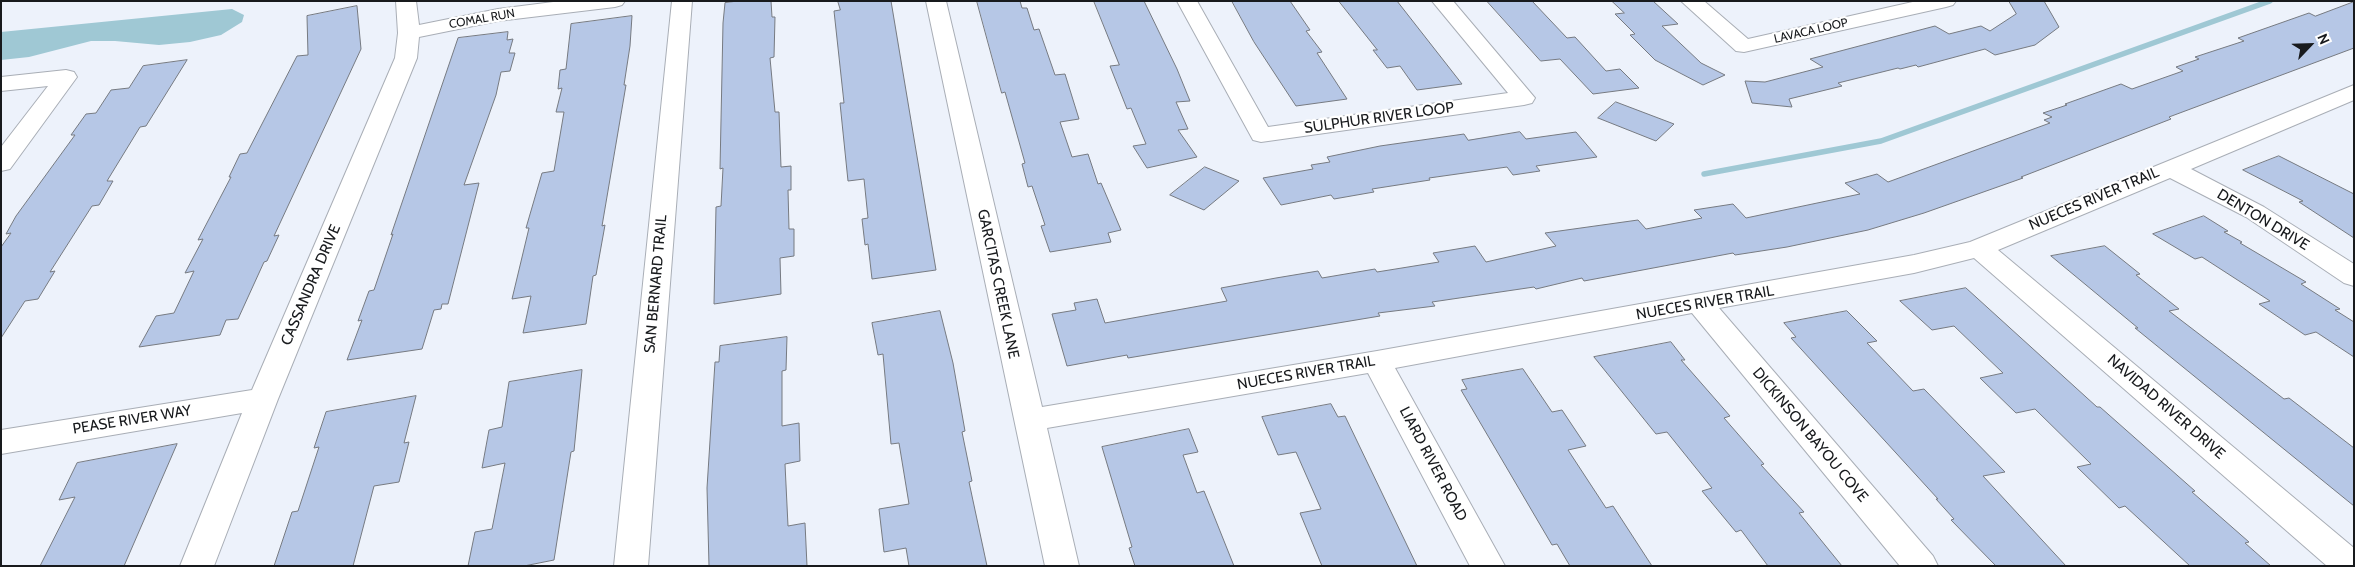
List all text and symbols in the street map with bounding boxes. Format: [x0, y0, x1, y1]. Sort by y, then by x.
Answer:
street label: COMAL RUN [448, 6, 516, 32]
street label: LAVACA LOOP [1773, 16, 1849, 46]
north arrow [2285, 20, 2335, 70]
text: N [2313, 31, 2334, 47]
street label: SULPHUR RIVER LOOP [1303, 99, 1455, 137]
street label: NUECES RIVER TRAIL [2026, 163, 2162, 235]
street label: DENTON DRIVE [2214, 185, 2312, 255]
street label: GARCITAS CREEK LANE [973, 208, 1023, 360]
street label: SAN BERNARD TRAIL [641, 214, 671, 354]
street label: CASSANDRA DRIVE [277, 222, 345, 348]
street label: NUECES RIVER TRAIL [1635, 282, 1775, 324]
street label: NAVIDAD RIVER DRIVE [2103, 351, 2229, 463]
street label: NUECES RIVER TRAIL [1236, 352, 1376, 394]
street label: DICKINSON BAYOU COVE [1748, 364, 1872, 506]
street label: PEASE RIVER WAY [71, 402, 193, 438]
street label: LIARD RIVER ROAD [1395, 404, 1471, 524]

